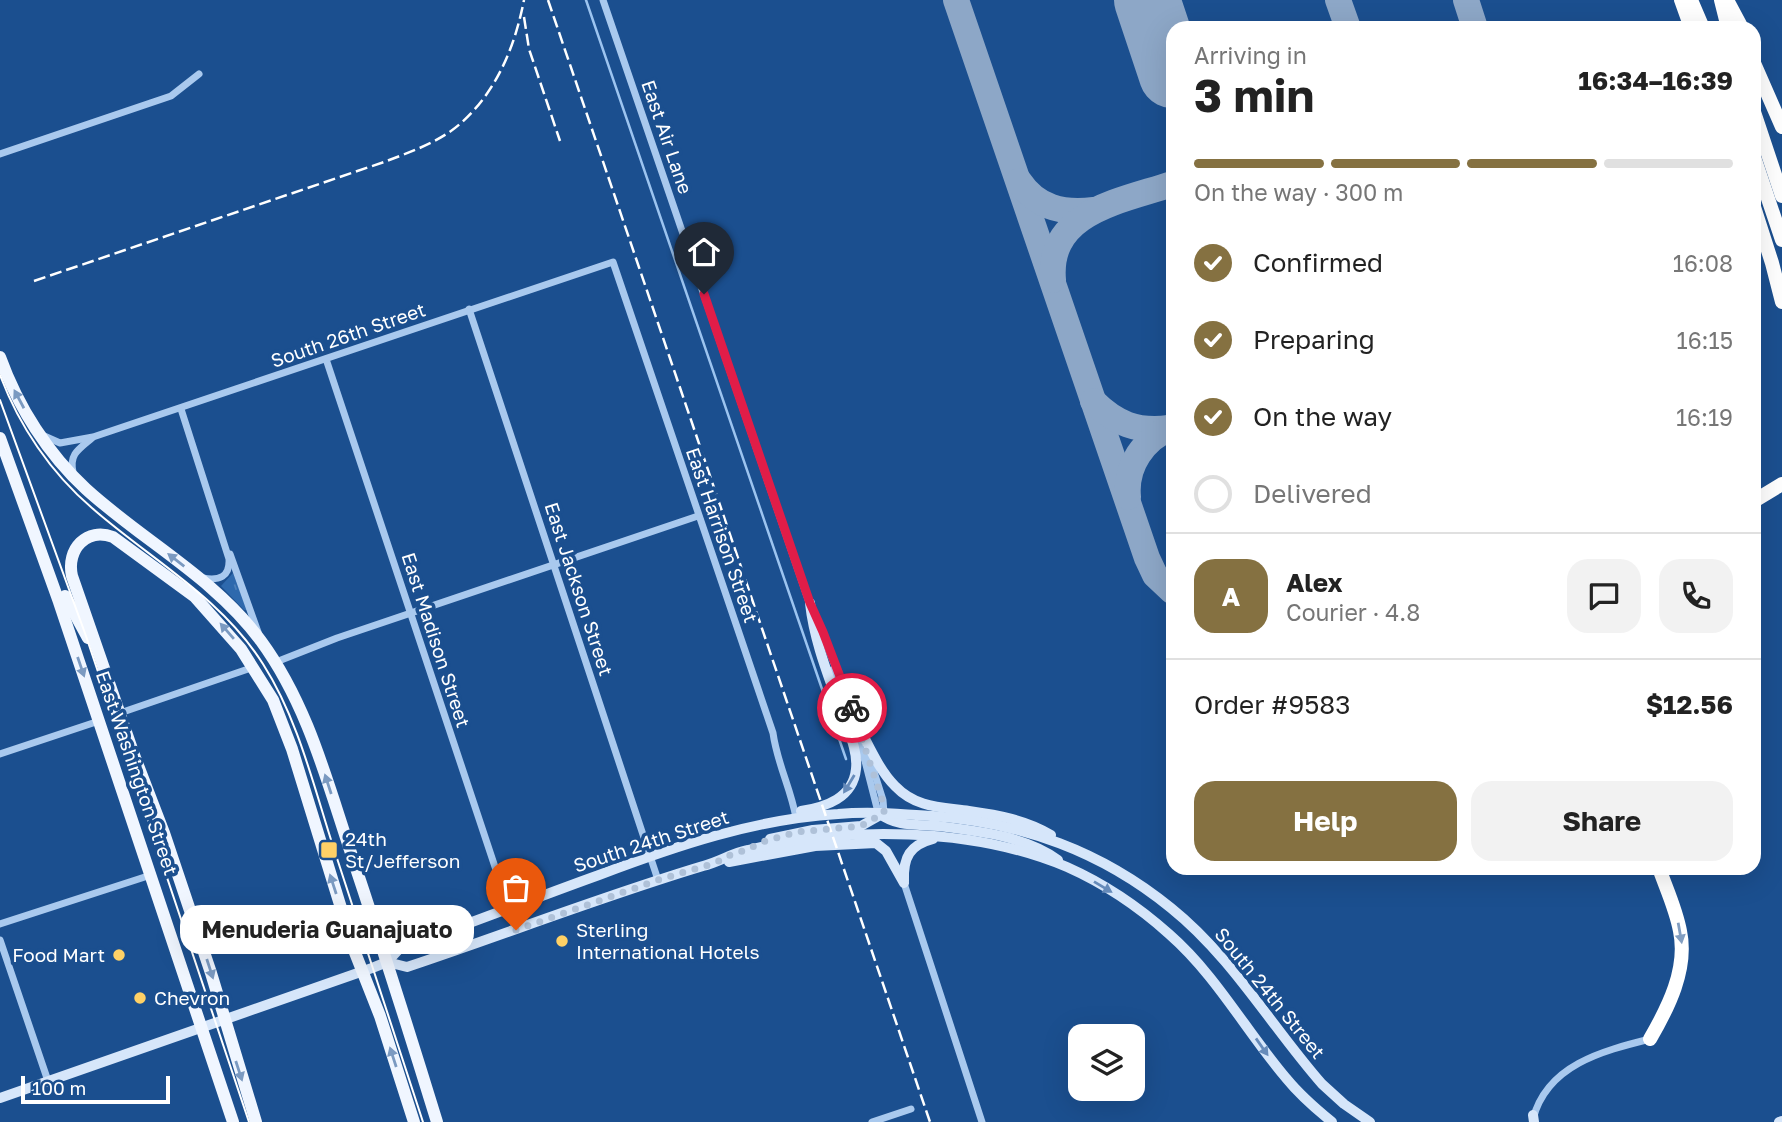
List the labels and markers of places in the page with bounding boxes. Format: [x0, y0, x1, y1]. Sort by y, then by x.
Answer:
pin [674, 222, 734, 294]
place label: 24th St/Jefferson [345, 827, 460, 872]
marker: 24th St/Jefferson [319, 840, 339, 860]
pin [486, 858, 546, 930]
callout: Menuderia Guanajuato [180, 906, 474, 954]
place label: Sterling International Hotels [576, 918, 760, 963]
marker: Sterling International Hotels [554, 933, 570, 949]
place label: Food Mart [12, 943, 105, 966]
marker: Food Mart [111, 947, 127, 963]
place label: Chevron [154, 986, 230, 1009]
marker: Chevron [132, 990, 148, 1006]

